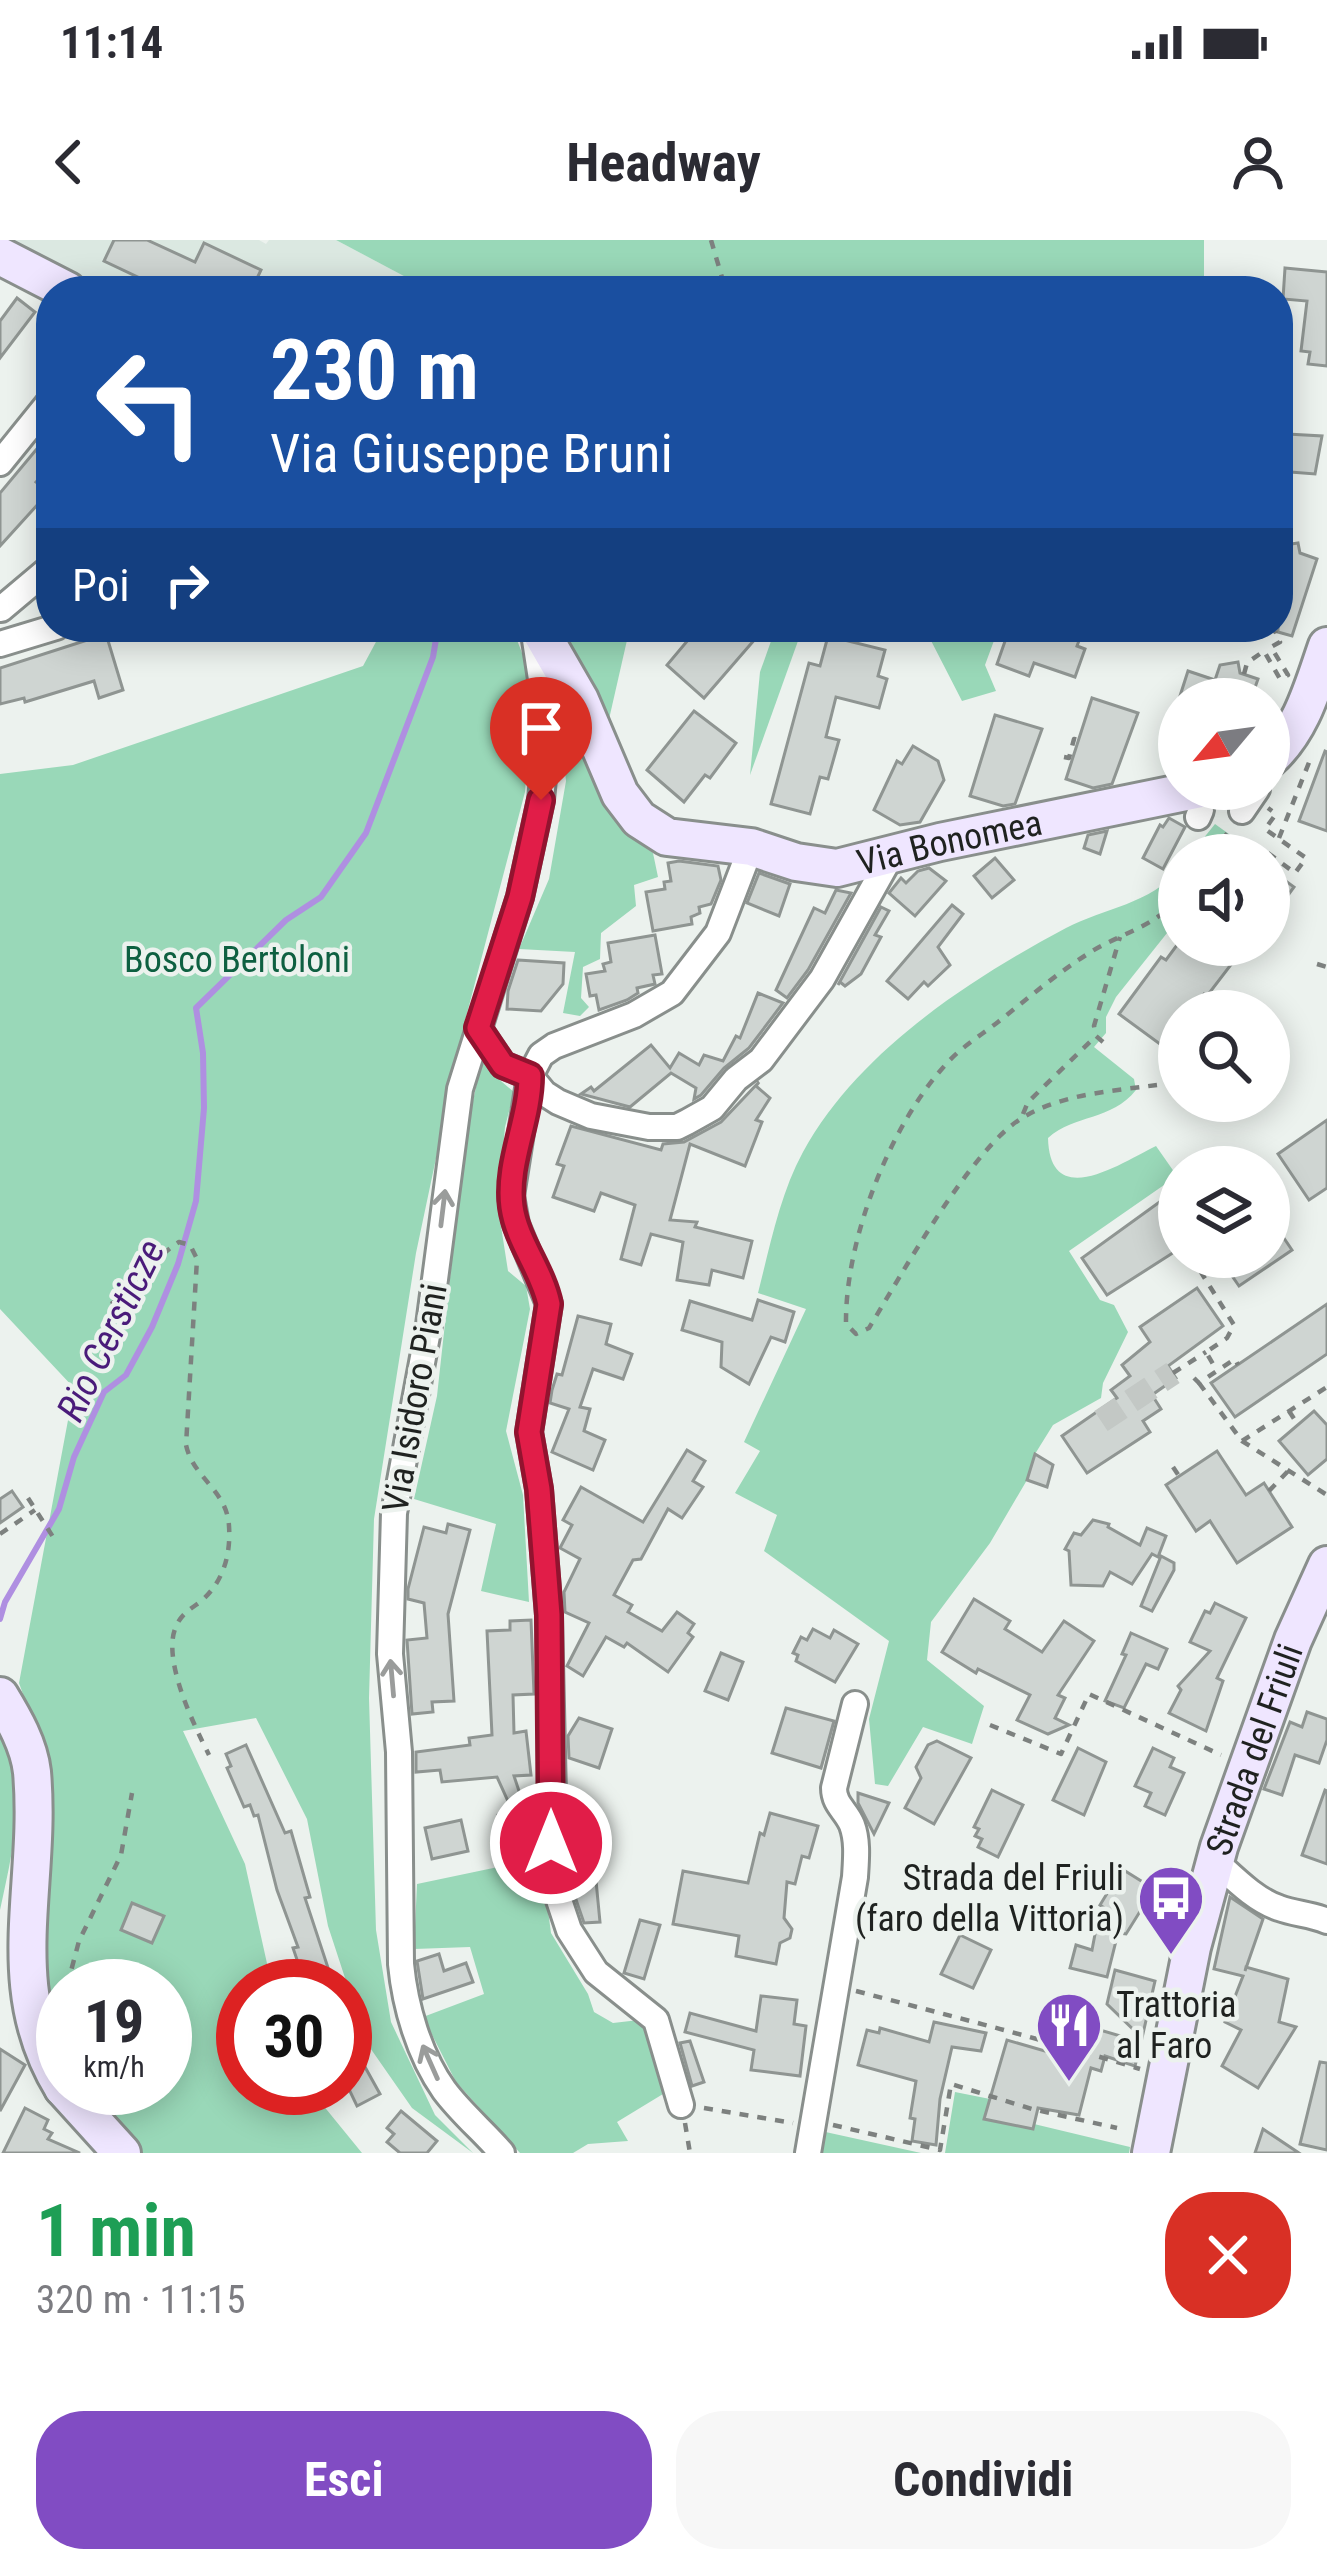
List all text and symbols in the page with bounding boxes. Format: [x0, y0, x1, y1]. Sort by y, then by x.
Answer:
text: 11:14 [60, 16, 163, 69]
icon: back [36, 129, 102, 195]
icon: person [1225, 129, 1291, 195]
text: Headway [566, 131, 761, 194]
text: 230 m [270, 321, 479, 420]
icon: left [72, 324, 228, 480]
text: Via Giuseppe Bruni [270, 422, 673, 485]
icon: right [154, 552, 220, 618]
text: Poi [72, 559, 130, 612]
pin [490, 677, 592, 800]
north arrow [1158, 678, 1290, 810]
map controls [1158, 678, 1290, 1278]
icon: arrive [508, 695, 574, 761]
street label: Via Bonomea [853, 802, 1046, 884]
button: sound [1158, 834, 1290, 966]
park label: Bosco Bertoloni [124, 939, 350, 981]
button: search [1158, 990, 1290, 1122]
button: layers [1158, 1146, 1290, 1278]
one-way arrow [433, 1189, 455, 1228]
water label: Rio Cersticze [47, 1232, 175, 1429]
street label: Via Isidoro Piani [374, 1280, 456, 1516]
street label: Strada del Friuli [1198, 1639, 1312, 1861]
one-way arrow [380, 1659, 403, 1698]
position arrow [488, 1780, 614, 1906]
place label: Strada del Friuli (faro della Vittoria) [855, 1857, 1124, 1940]
bus stop icon: Strada del Friuli (faro della Vittoria) [1136, 1863, 1206, 1957]
speed limit sign: 30 [216, 1959, 372, 2115]
place label: Trattoria al Faro [1116, 1984, 1236, 2067]
text: 19 [84, 1986, 144, 2057]
restaurant icon: Trattoria al Faro [1034, 1990, 1104, 2084]
one-way arrow [418, 2045, 440, 2081]
text: km/h [83, 2049, 145, 2084]
text: 1 min [36, 2189, 196, 2274]
button: close [1165, 2192, 1291, 2318]
text: 320 m · 11:15 [36, 2277, 246, 2323]
button: Esci [36, 2411, 652, 2549]
button: Condividi [676, 2411, 1291, 2549]

